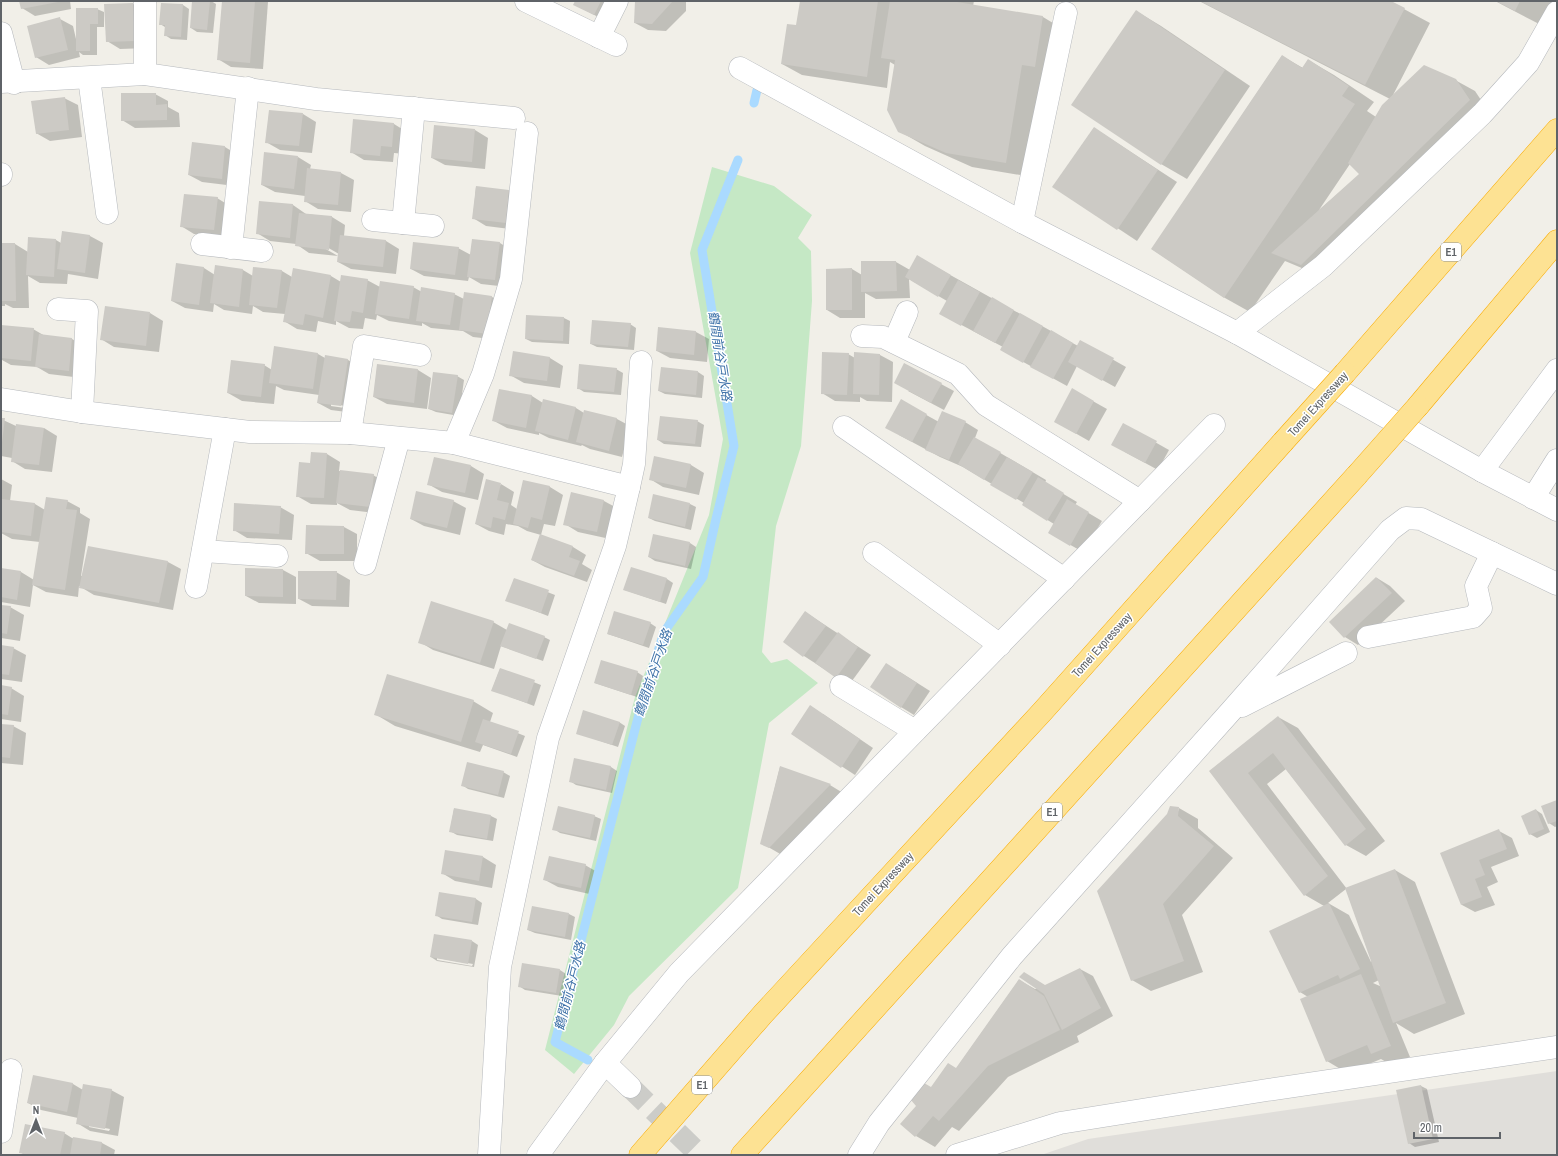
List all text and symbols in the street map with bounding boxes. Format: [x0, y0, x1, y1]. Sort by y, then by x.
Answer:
road number: E1 [1441, 243, 1461, 261]
water label: 鶴間前谷戸水路 [704, 310, 736, 403]
street label: Tomei Expressway [1284, 368, 1352, 440]
street label: Tomei Expressway [1068, 609, 1136, 681]
water label: 鶴間前谷戸水路 [630, 626, 676, 719]
road number: E1 [1042, 803, 1062, 821]
street label: Tomei Expressway [849, 848, 917, 920]
water label: 鶴間前谷戸水路 [551, 939, 589, 1032]
road number: E1 [692, 1076, 712, 1094]
north arrow [16, 1100, 56, 1140]
text: N [33, 1103, 39, 1117]
scale bar [1414, 1114, 1500, 1140]
text: 20 m [1420, 1120, 1442, 1136]

